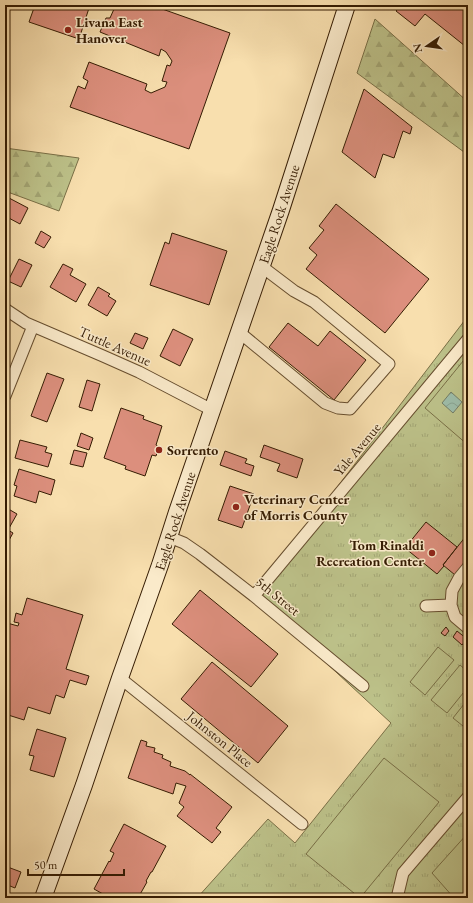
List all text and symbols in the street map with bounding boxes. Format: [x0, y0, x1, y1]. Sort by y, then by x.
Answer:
place label: Livana East Hanover [76, 13, 143, 47]
marker: Livana East Hanover [63, 25, 73, 35]
north arrow [407, 26, 447, 66]
text: N [409, 42, 425, 54]
street label: Eagle Rock Avenue [255, 162, 304, 266]
street label: Tuttle Avenue [76, 322, 154, 370]
street label: Yale Avenue [330, 418, 385, 479]
place label: Sorrento [167, 441, 218, 459]
marker: Sorrento [154, 445, 164, 455]
street label: Eagle Rock Avenue [151, 469, 200, 573]
place label: Veterinary Center of Morris County [244, 490, 350, 524]
marker: Veterinary Center of Morris County [231, 502, 241, 512]
place label: Tom Rinaldi Recreation Center [316, 536, 424, 570]
marker: Tom Rinaldi Recreation Center [427, 548, 437, 558]
street label: 5th Street [252, 573, 304, 620]
street label: Johnston Place [183, 706, 257, 771]
scale bar [28, 851, 124, 877]
text: 50 m [34, 857, 58, 873]

